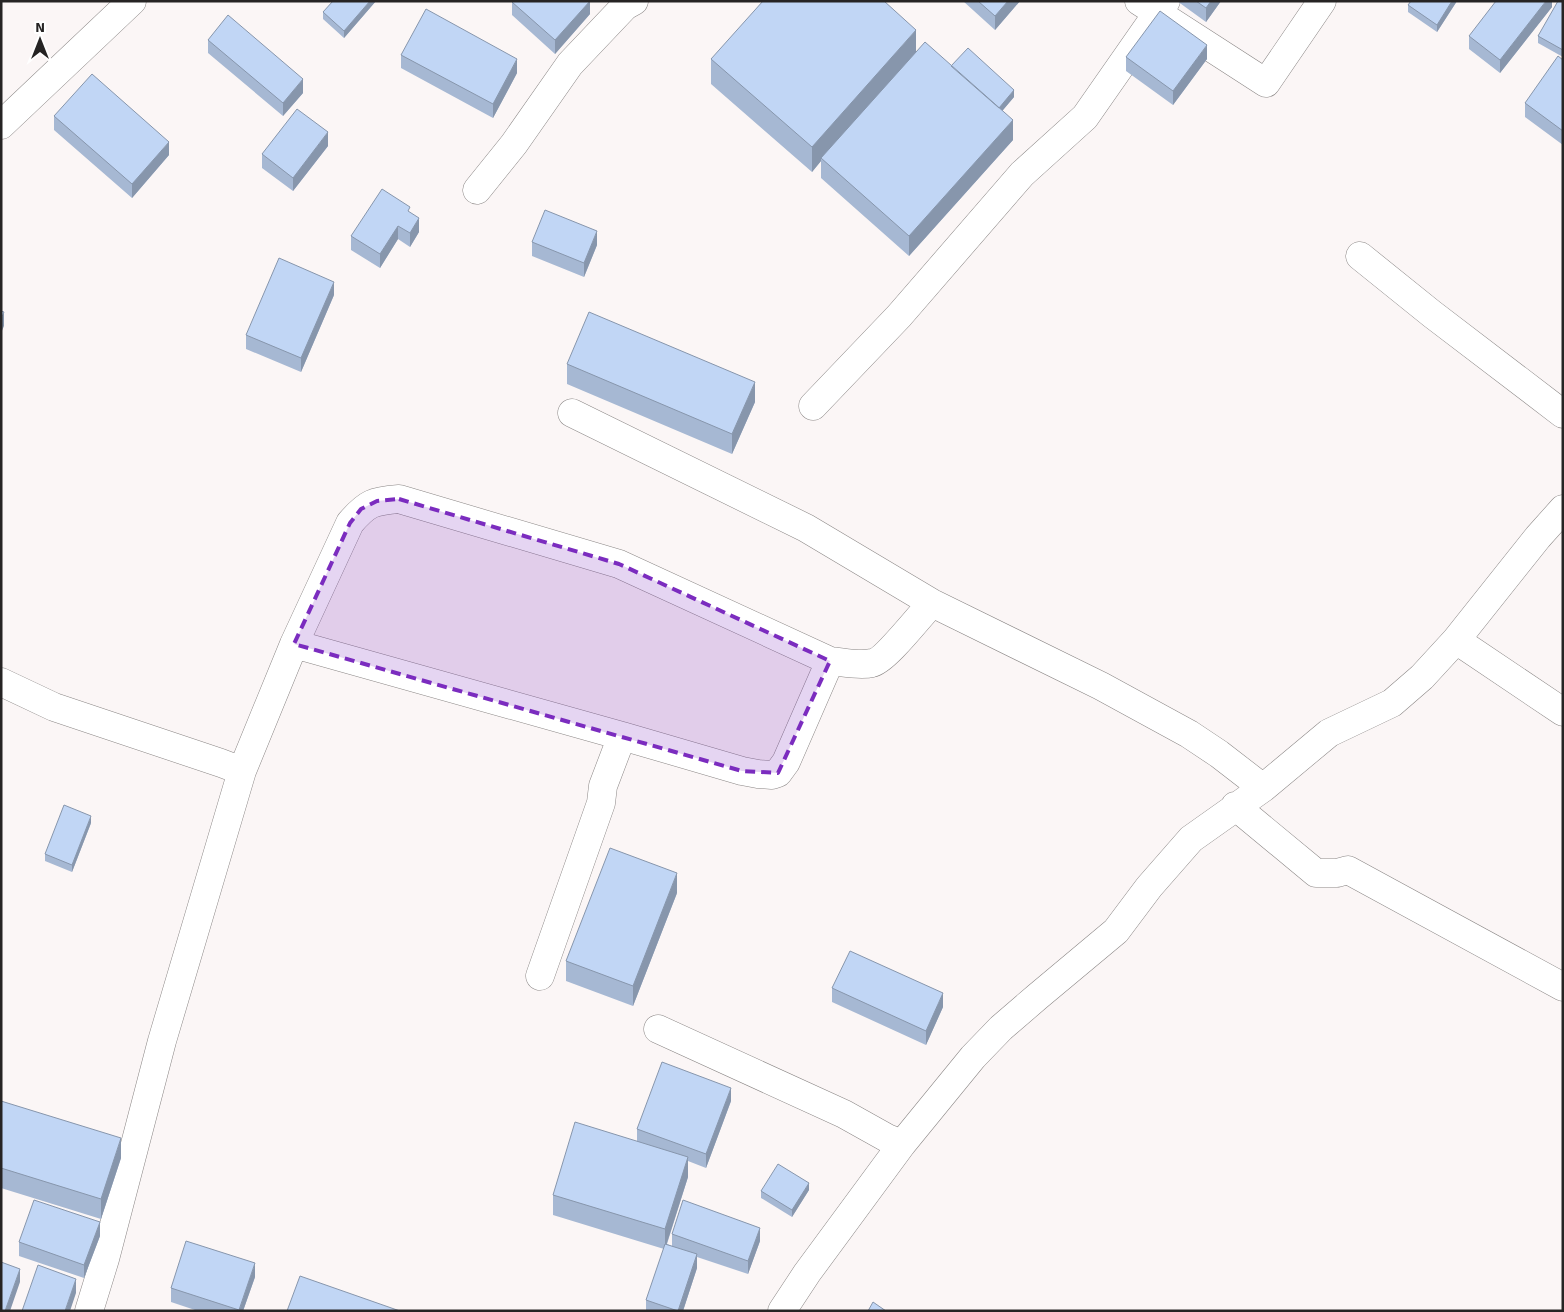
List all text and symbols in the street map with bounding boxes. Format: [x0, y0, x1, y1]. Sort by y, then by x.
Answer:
north arrow [15, 15, 65, 65]
text: N [35, 19, 45, 36]

